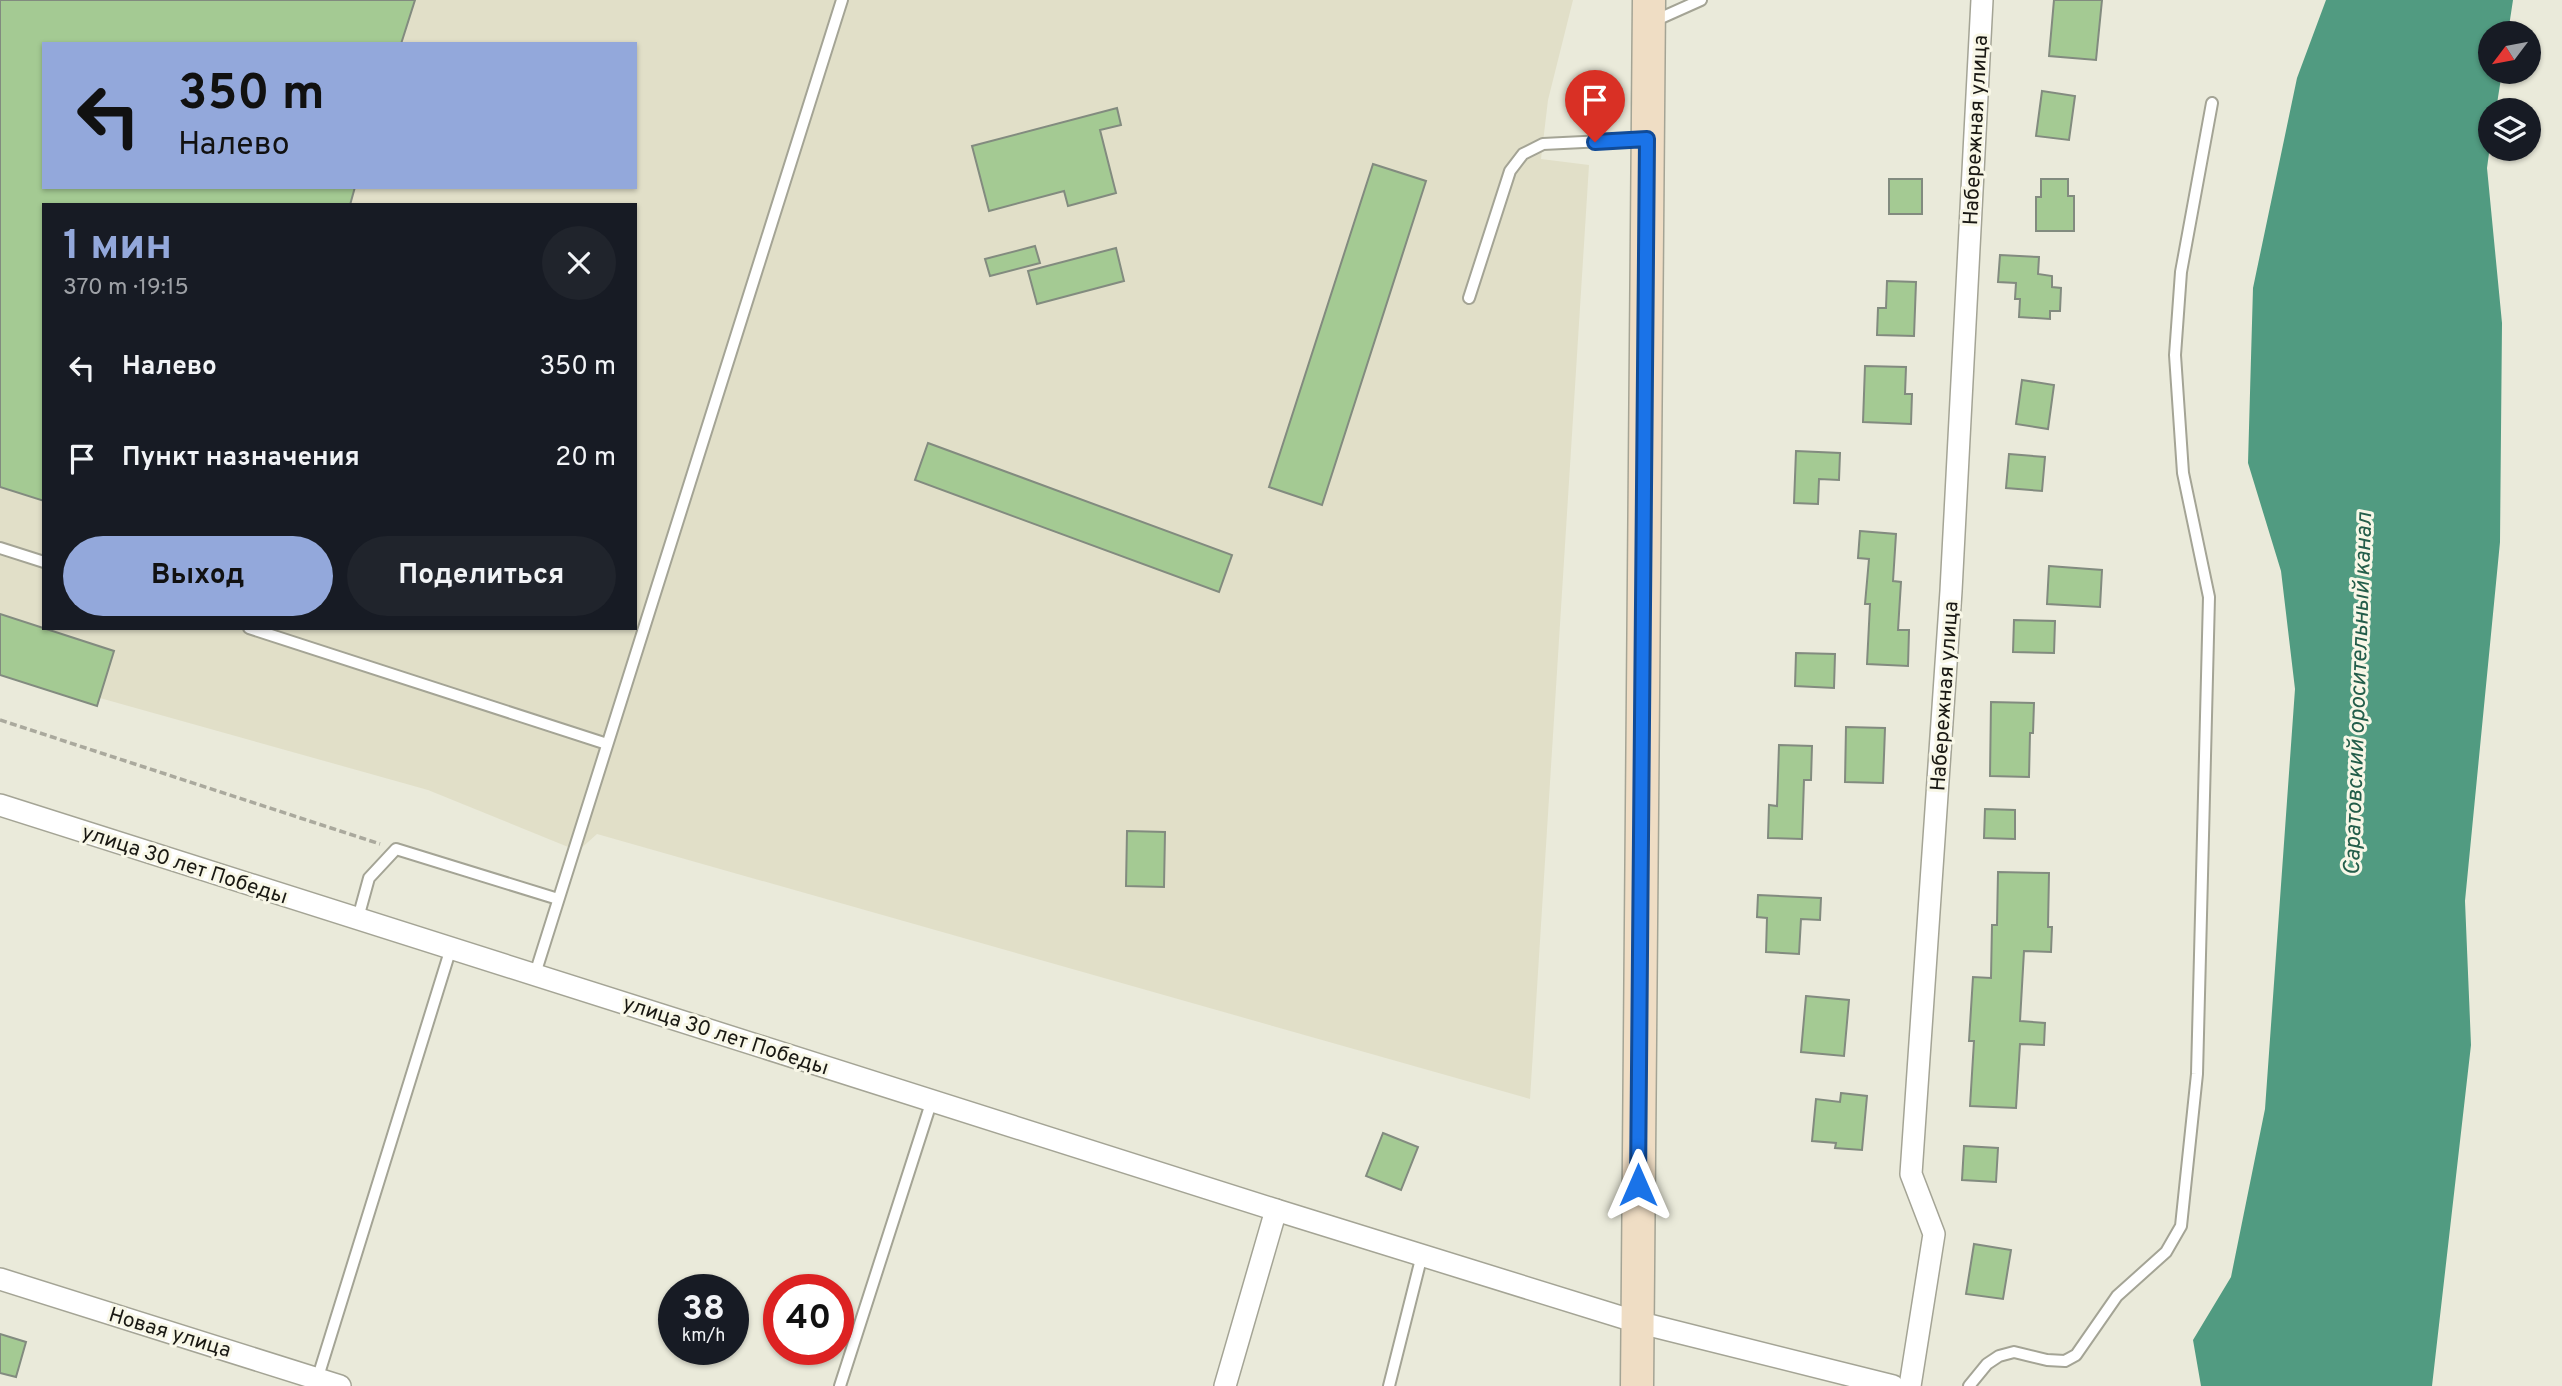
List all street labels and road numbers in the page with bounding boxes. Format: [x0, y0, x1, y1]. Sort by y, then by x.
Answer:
street label: Набережная улица [1958, 34, 1995, 226]
street label: Набережная улица [1925, 600, 1966, 792]
street label: улица 30 лет Победы [78, 819, 291, 911]
street label: улица 30 лет Победы [619, 990, 832, 1082]
street label: Новая улица [105, 1302, 234, 1365]

